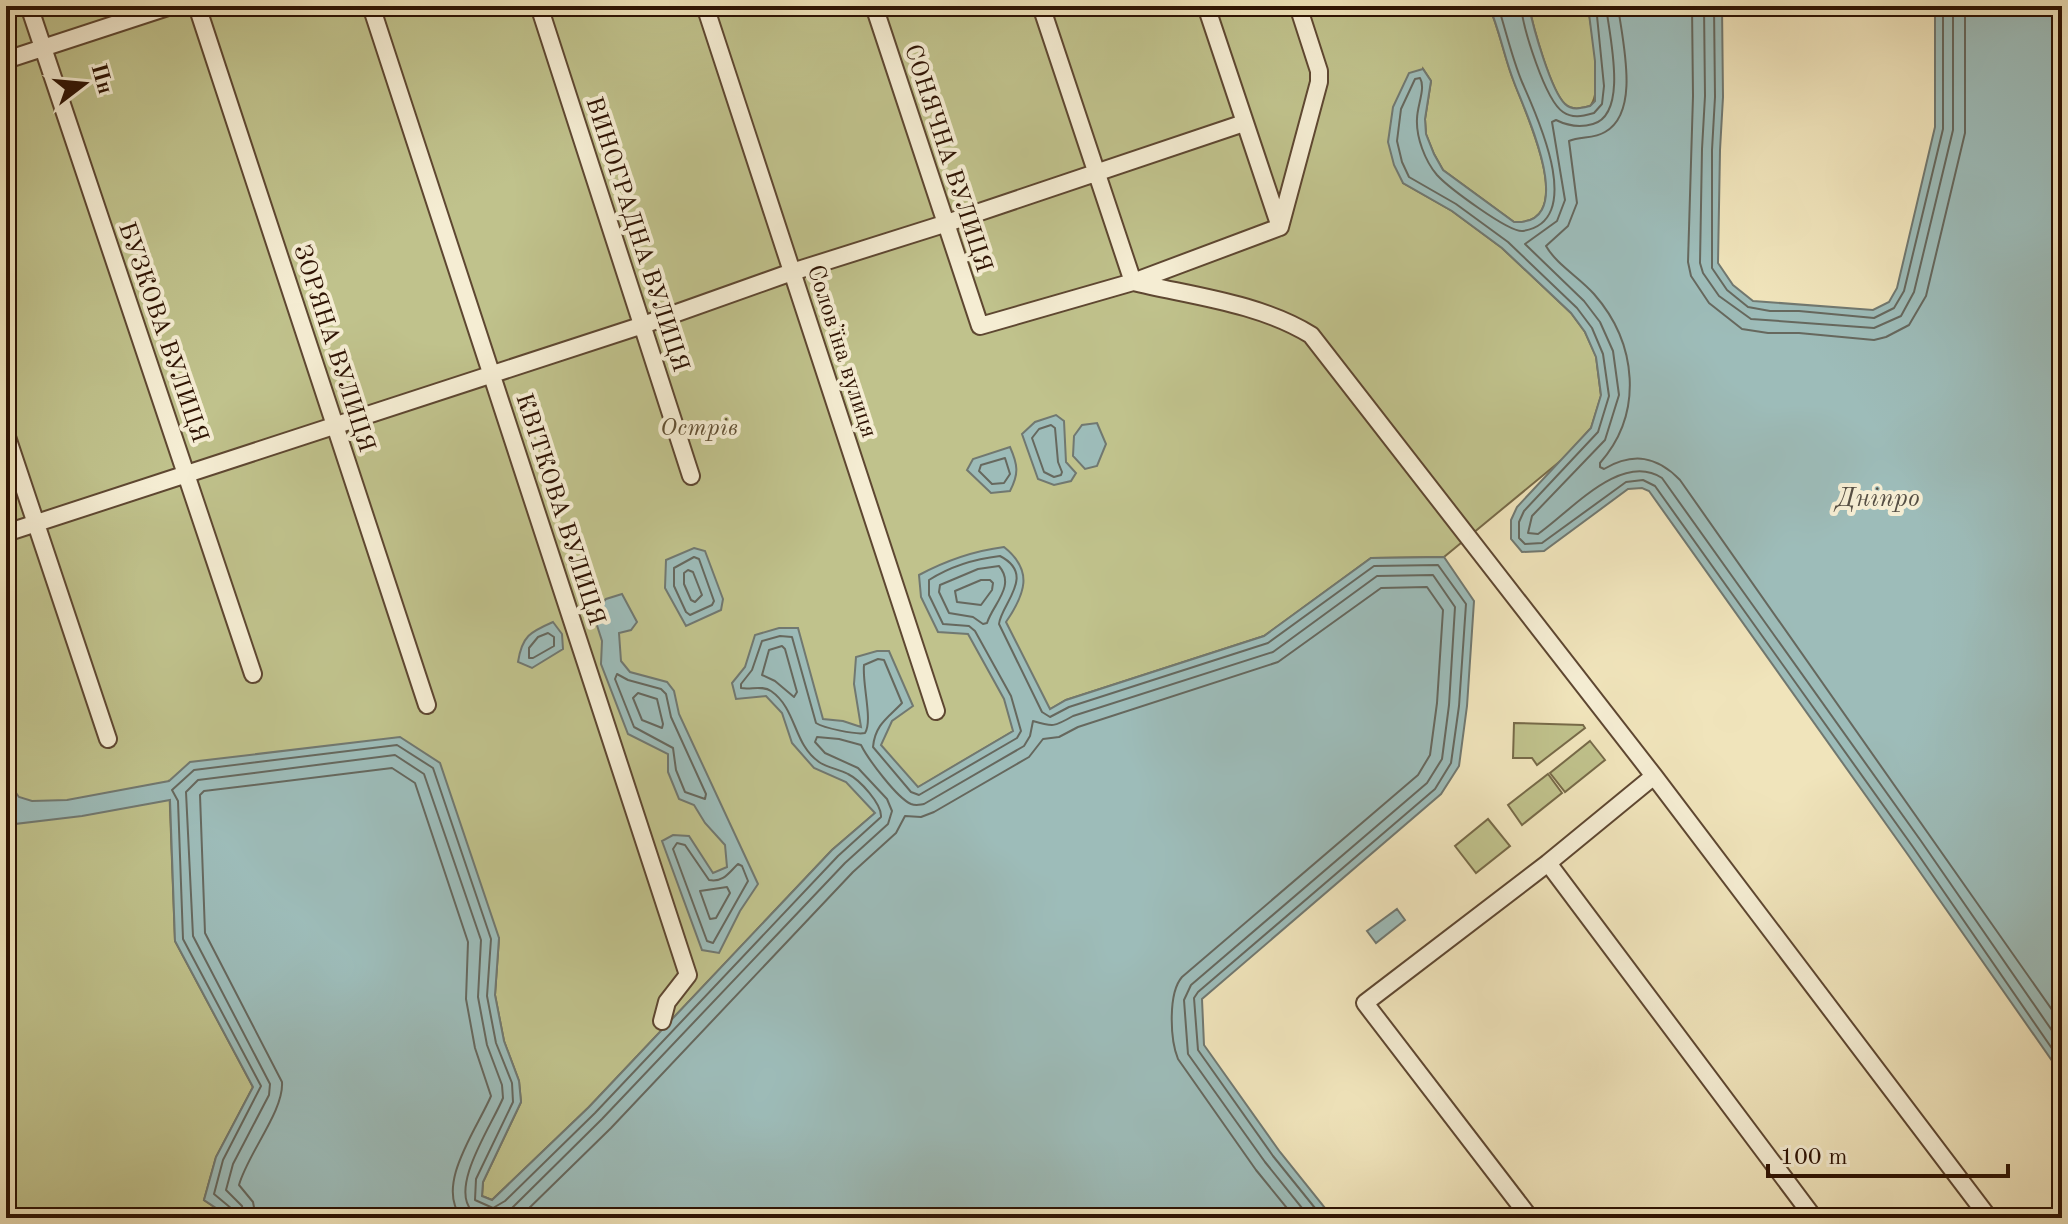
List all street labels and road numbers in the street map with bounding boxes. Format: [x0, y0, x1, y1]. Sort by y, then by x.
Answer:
street label: СОНЯЧНА ВУЛИЦЯ [899, 42, 995, 275]
street label: ВИНОГРАДНА ВУЛИЦЯ [580, 94, 692, 375]
street label: БУЗКОВА ВУЛИЦЯ [113, 219, 211, 446]
street label: ЗОРЯНА ВУЛИЦЯ [288, 242, 378, 455]
street label: Соловʼїна вулиця [802, 262, 880, 441]
street label: КВІТКОВА ВУЛИЦЯ [510, 391, 608, 628]

